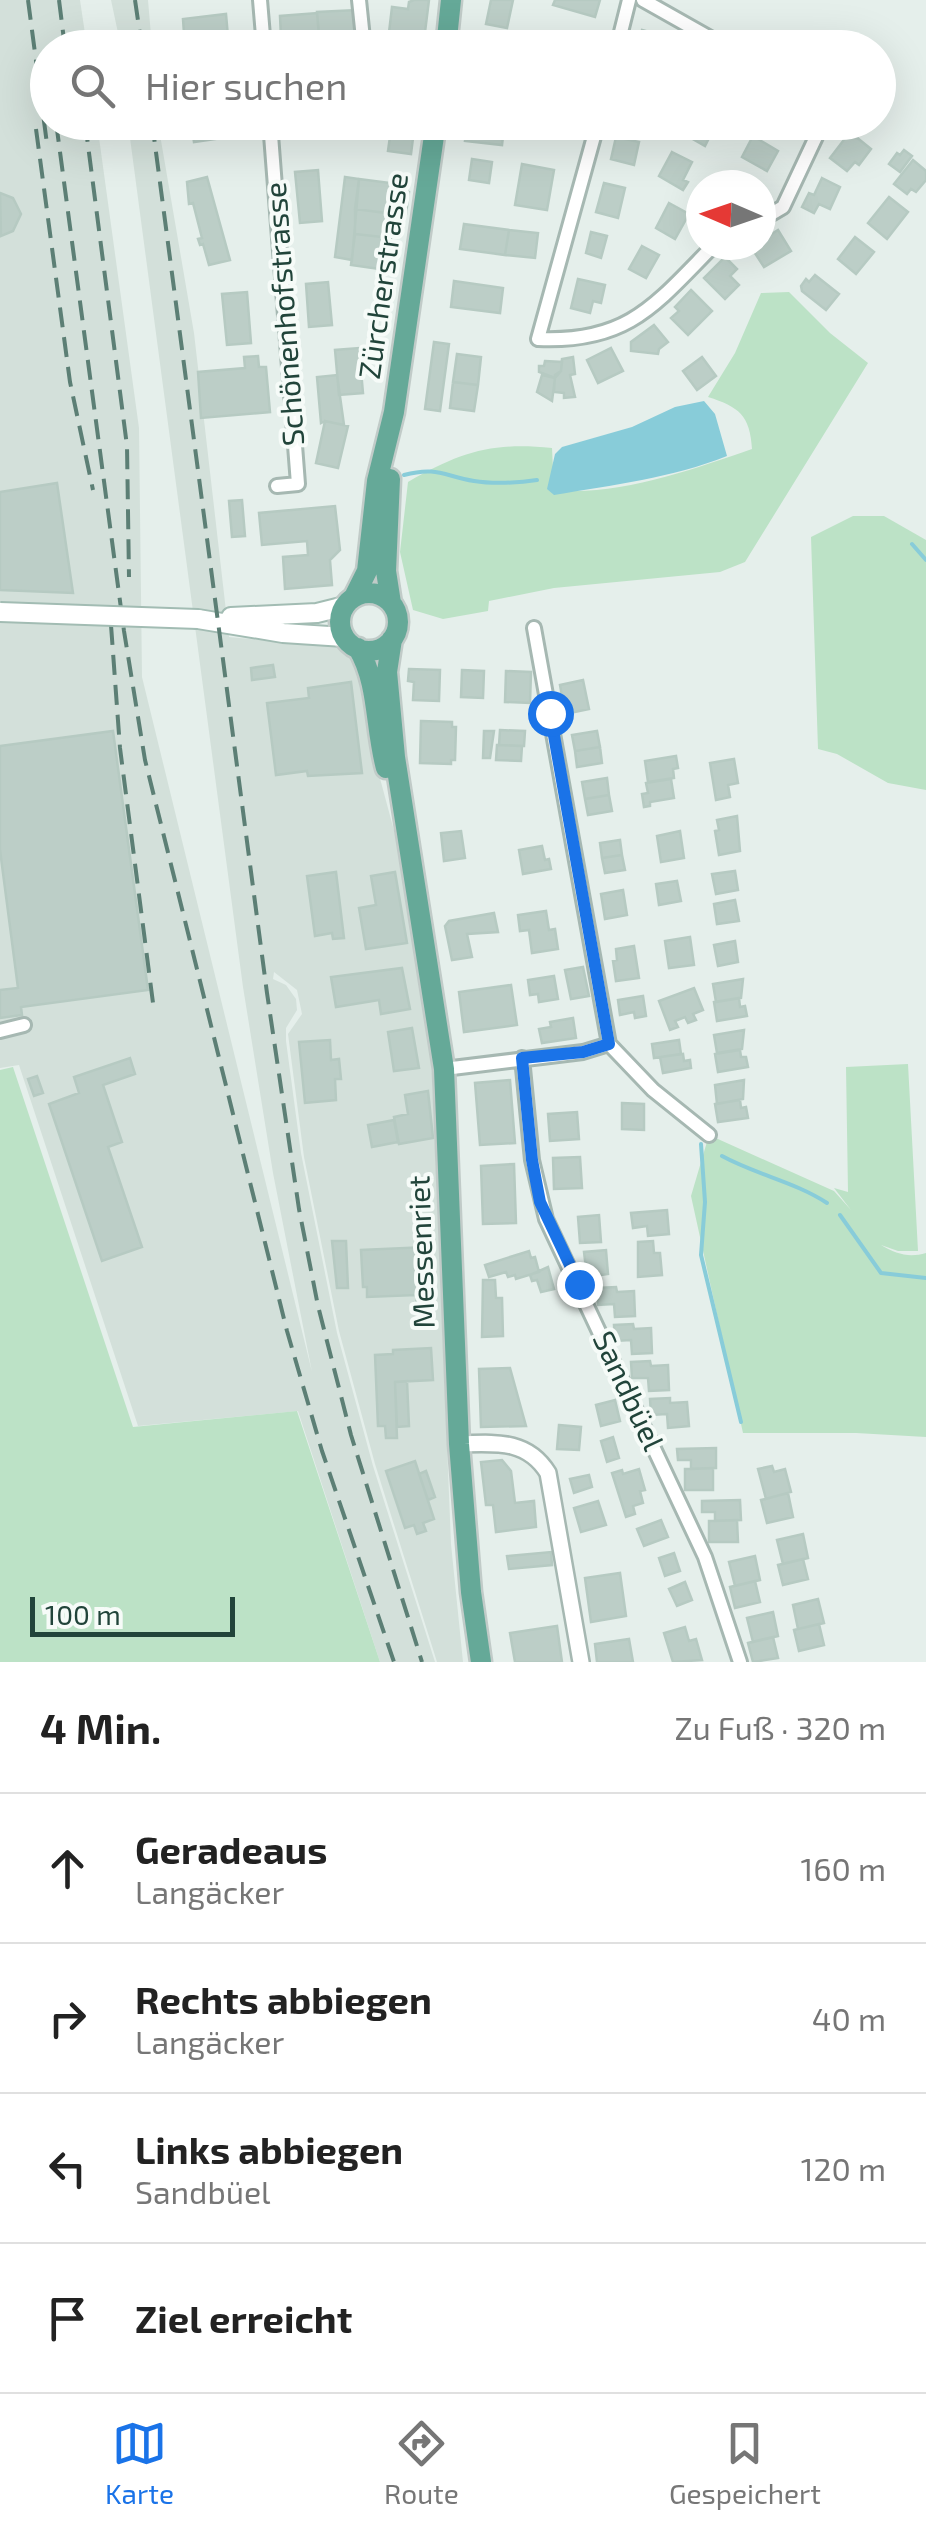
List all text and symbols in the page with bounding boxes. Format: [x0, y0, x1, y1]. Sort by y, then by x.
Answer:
search box [30, 30, 896, 140]
icon: search [65, 58, 120, 113]
text: Hier suchen [145, 62, 347, 108]
street label: Zürcherstrasse [350, 170, 414, 381]
north arrow [686, 170, 776, 260]
street label: Schönenhofstrasse [256, 181, 310, 447]
route start [528, 691, 574, 737]
street label: Messenriet [399, 1175, 441, 1329]
route end [557, 1262, 603, 1308]
street label: Sandbüel [587, 1325, 673, 1455]
scale bar [30, 1592, 235, 1636]
text: 100 m [45, 1597, 121, 1631]
text: 4 Min. [40, 1702, 161, 1752]
text: Zu Fuß · 320 m [674, 1708, 886, 1746]
text: Geradeaus [135, 1826, 327, 1872]
icon: ahead [40, 1841, 95, 1896]
text: 160 m [800, 1849, 886, 1887]
text: Langäcker [135, 1872, 284, 1910]
text: Rechts abbiegen [135, 1976, 432, 2022]
icon: right [40, 1991, 95, 2046]
text: 40 m [812, 1999, 886, 2037]
text: Langäcker [135, 2022, 284, 2060]
text: Links abbiegen [135, 2126, 403, 2172]
icon: left [40, 2141, 95, 2196]
text: 120 m [801, 2149, 886, 2187]
text: Sandbüel [135, 2172, 271, 2210]
icon: arrive [40, 2291, 95, 2346]
text: Ziel erreicht [135, 2295, 352, 2341]
tab: Karte [105, 2416, 174, 2510]
tab: Route [384, 2416, 459, 2510]
tab: Gespeichert [669, 2416, 821, 2510]

